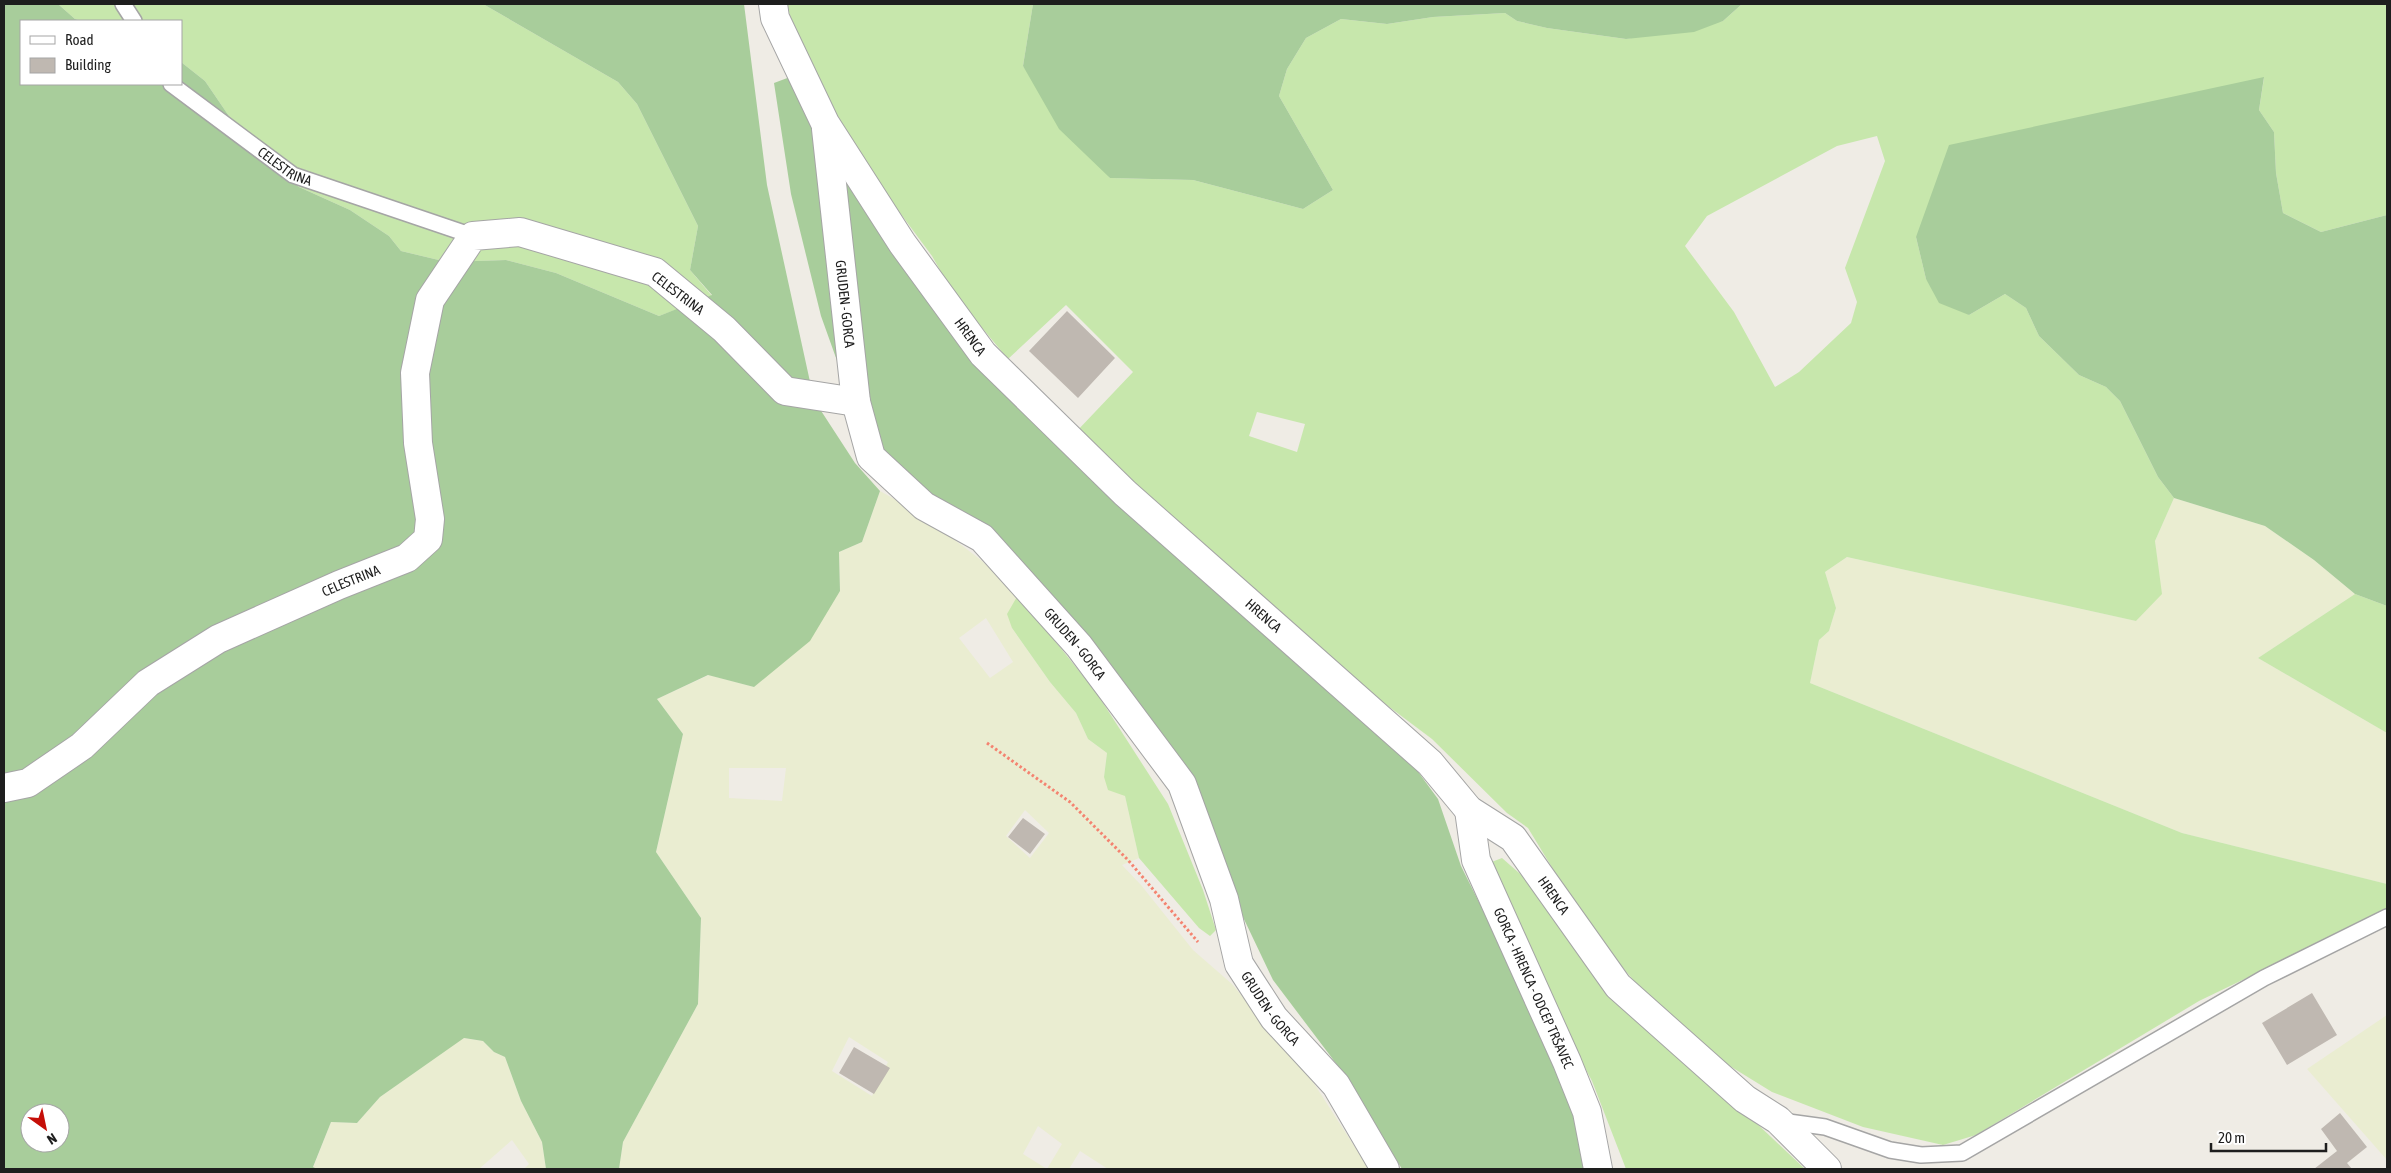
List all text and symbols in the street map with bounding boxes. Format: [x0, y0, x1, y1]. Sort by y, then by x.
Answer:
legend [20, 20, 182, 85]
text: Road [65, 31, 94, 48]
text: Building [65, 56, 111, 73]
street label: CELESTRINA [255, 144, 314, 189]
street label: GRUDEN - GORCA [832, 259, 858, 349]
street label: CELESTRINA [649, 268, 707, 318]
street label: HRENCA [951, 315, 989, 359]
street label: CELESTRINA [319, 562, 382, 600]
street label: HRENCA [1242, 595, 1285, 636]
street label: GRUDEN - GORCA [1041, 605, 1109, 683]
street label: HRENCA [1535, 873, 1573, 917]
street label: GORCA - HRENCA - ODCEP TRŠAVEC [1491, 905, 1577, 1072]
street label: GRUDEN - GORCA [1238, 968, 1303, 1048]
north arrow [20, 1103, 70, 1153]
scale bar [2211, 1120, 2326, 1152]
text: 20 m [2218, 1129, 2245, 1146]
text: N [44, 1130, 60, 1148]

